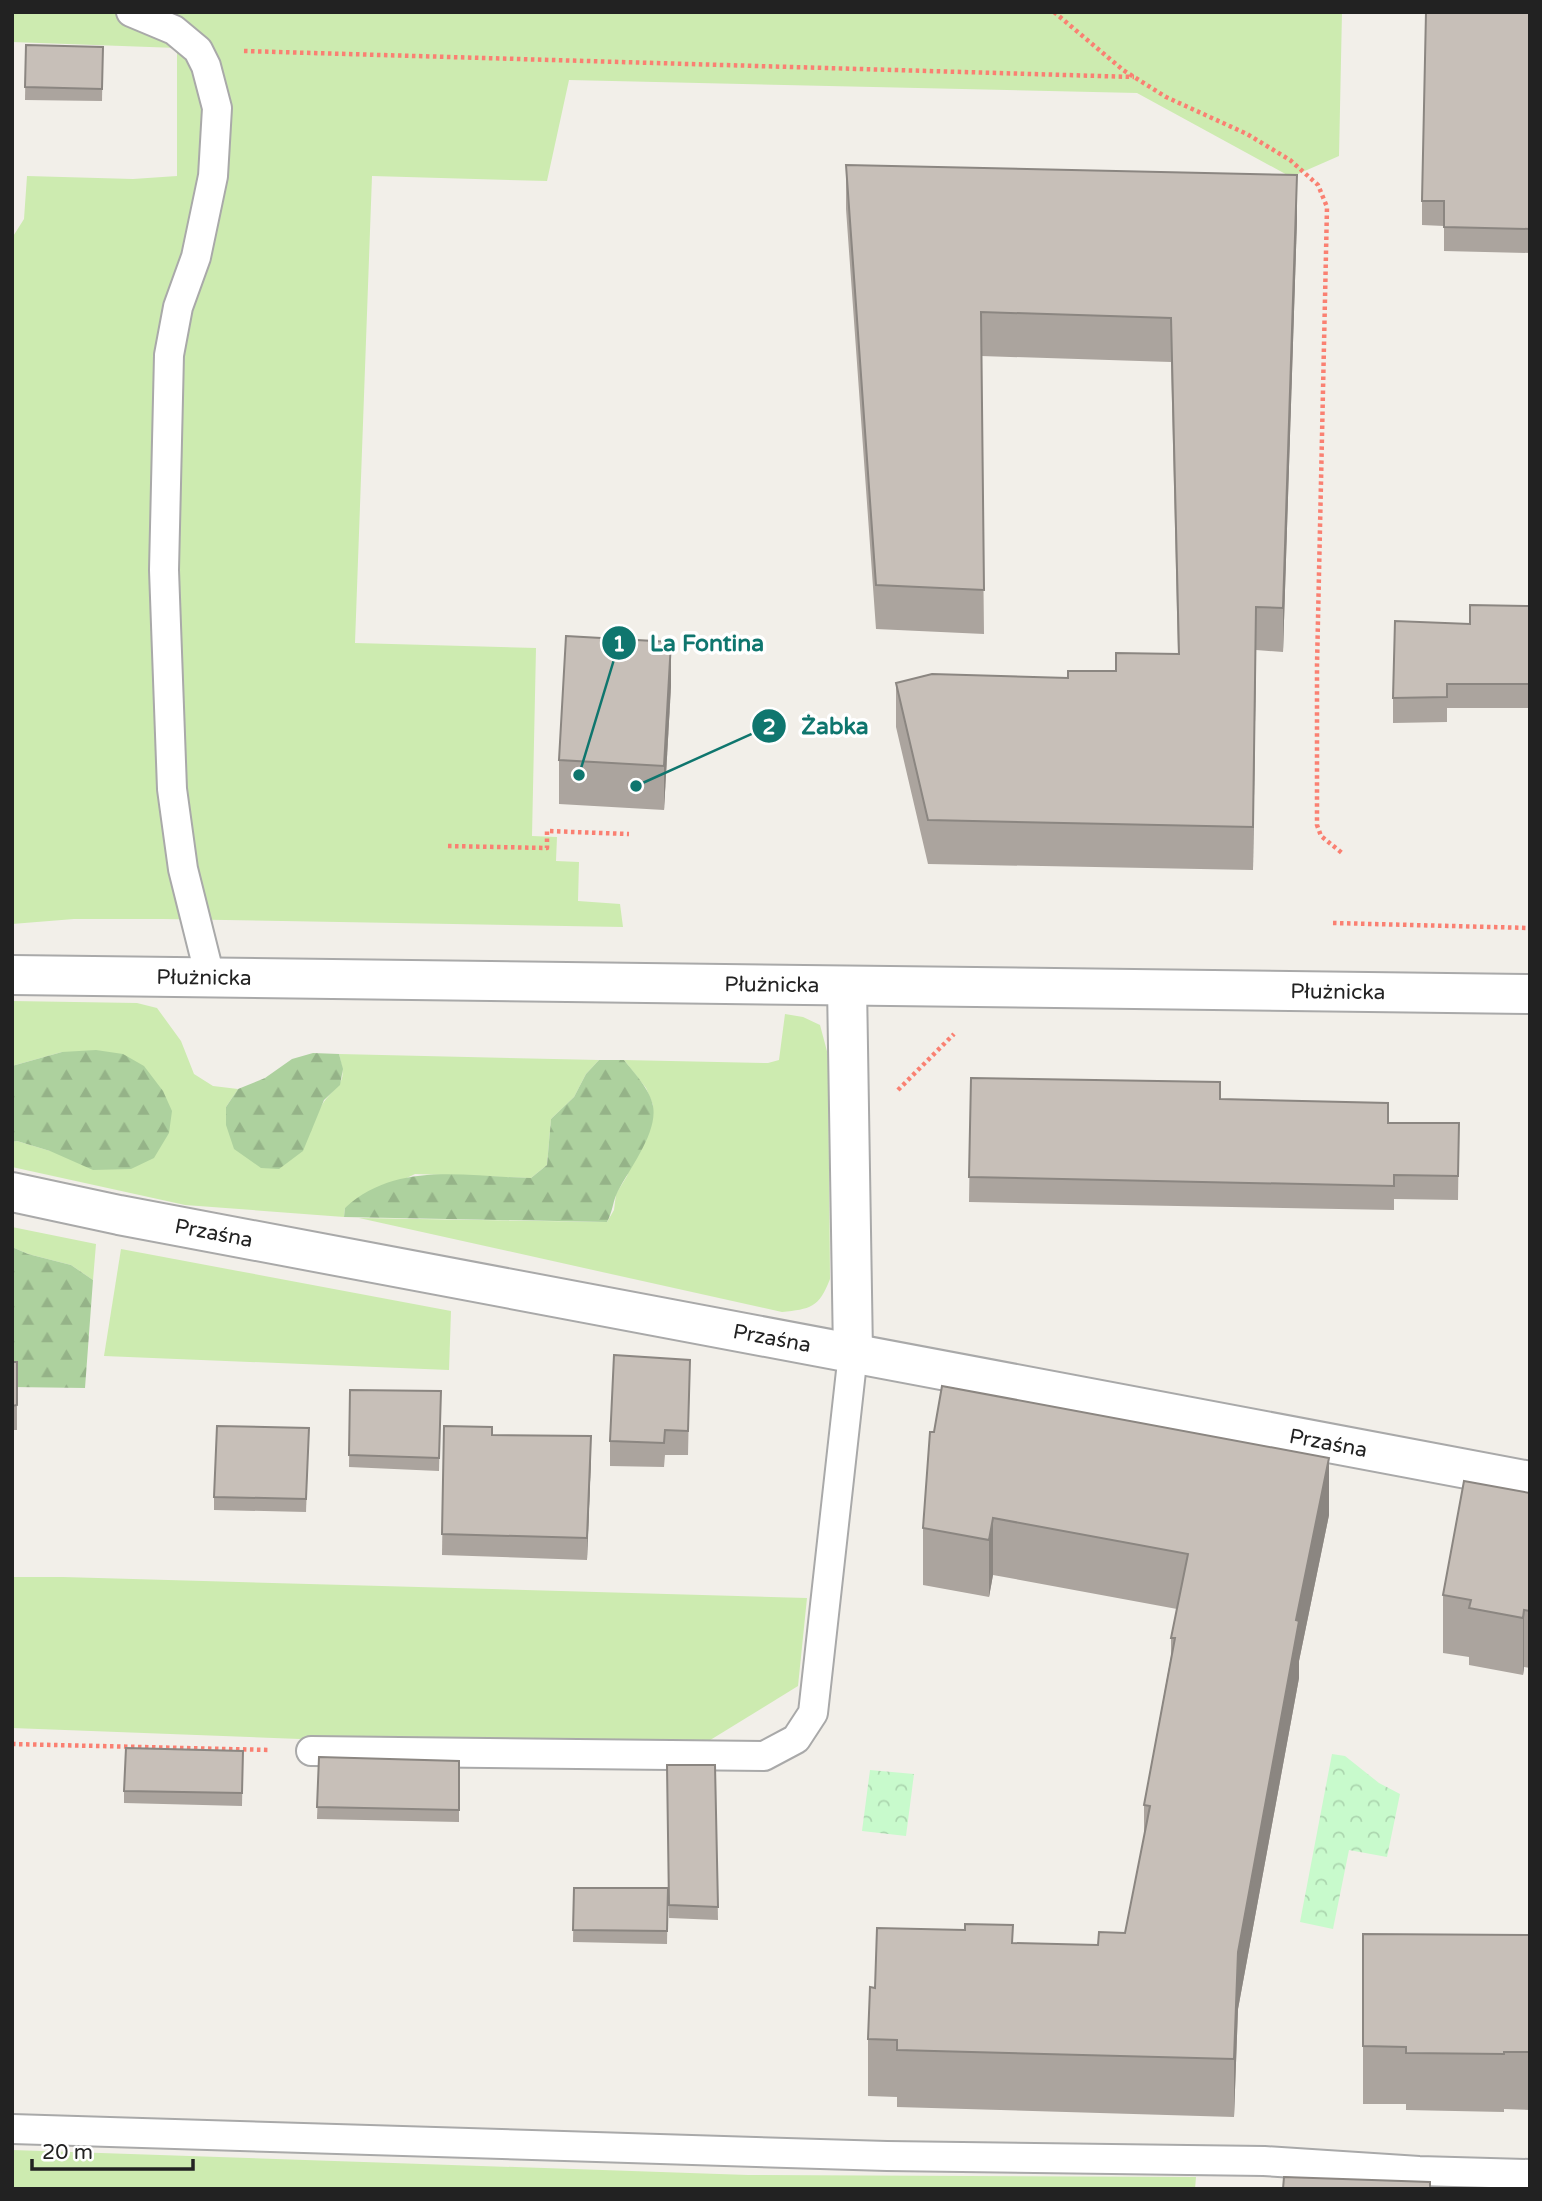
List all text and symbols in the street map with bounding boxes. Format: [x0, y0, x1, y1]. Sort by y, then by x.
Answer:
callout: La Fontina [601, 621, 779, 665]
text: La Fontina [650, 630, 764, 658]
text: 1 [612, 632, 626, 657]
callout: Żabka [752, 704, 882, 748]
text: Żabka [801, 713, 869, 741]
text: 2 [762, 715, 776, 740]
street label: Płużnicka [156, 965, 252, 991]
street label: Płużnicka [724, 972, 820, 998]
street label: Płużnicka [1290, 979, 1386, 1005]
street label: Przaśna [173, 1214, 255, 1253]
street label: Przaśna [731, 1319, 813, 1358]
street label: Przaśna [1287, 1424, 1369, 1463]
scale bar [32, 2128, 192, 2172]
text: 20 m [42, 2140, 93, 2165]

